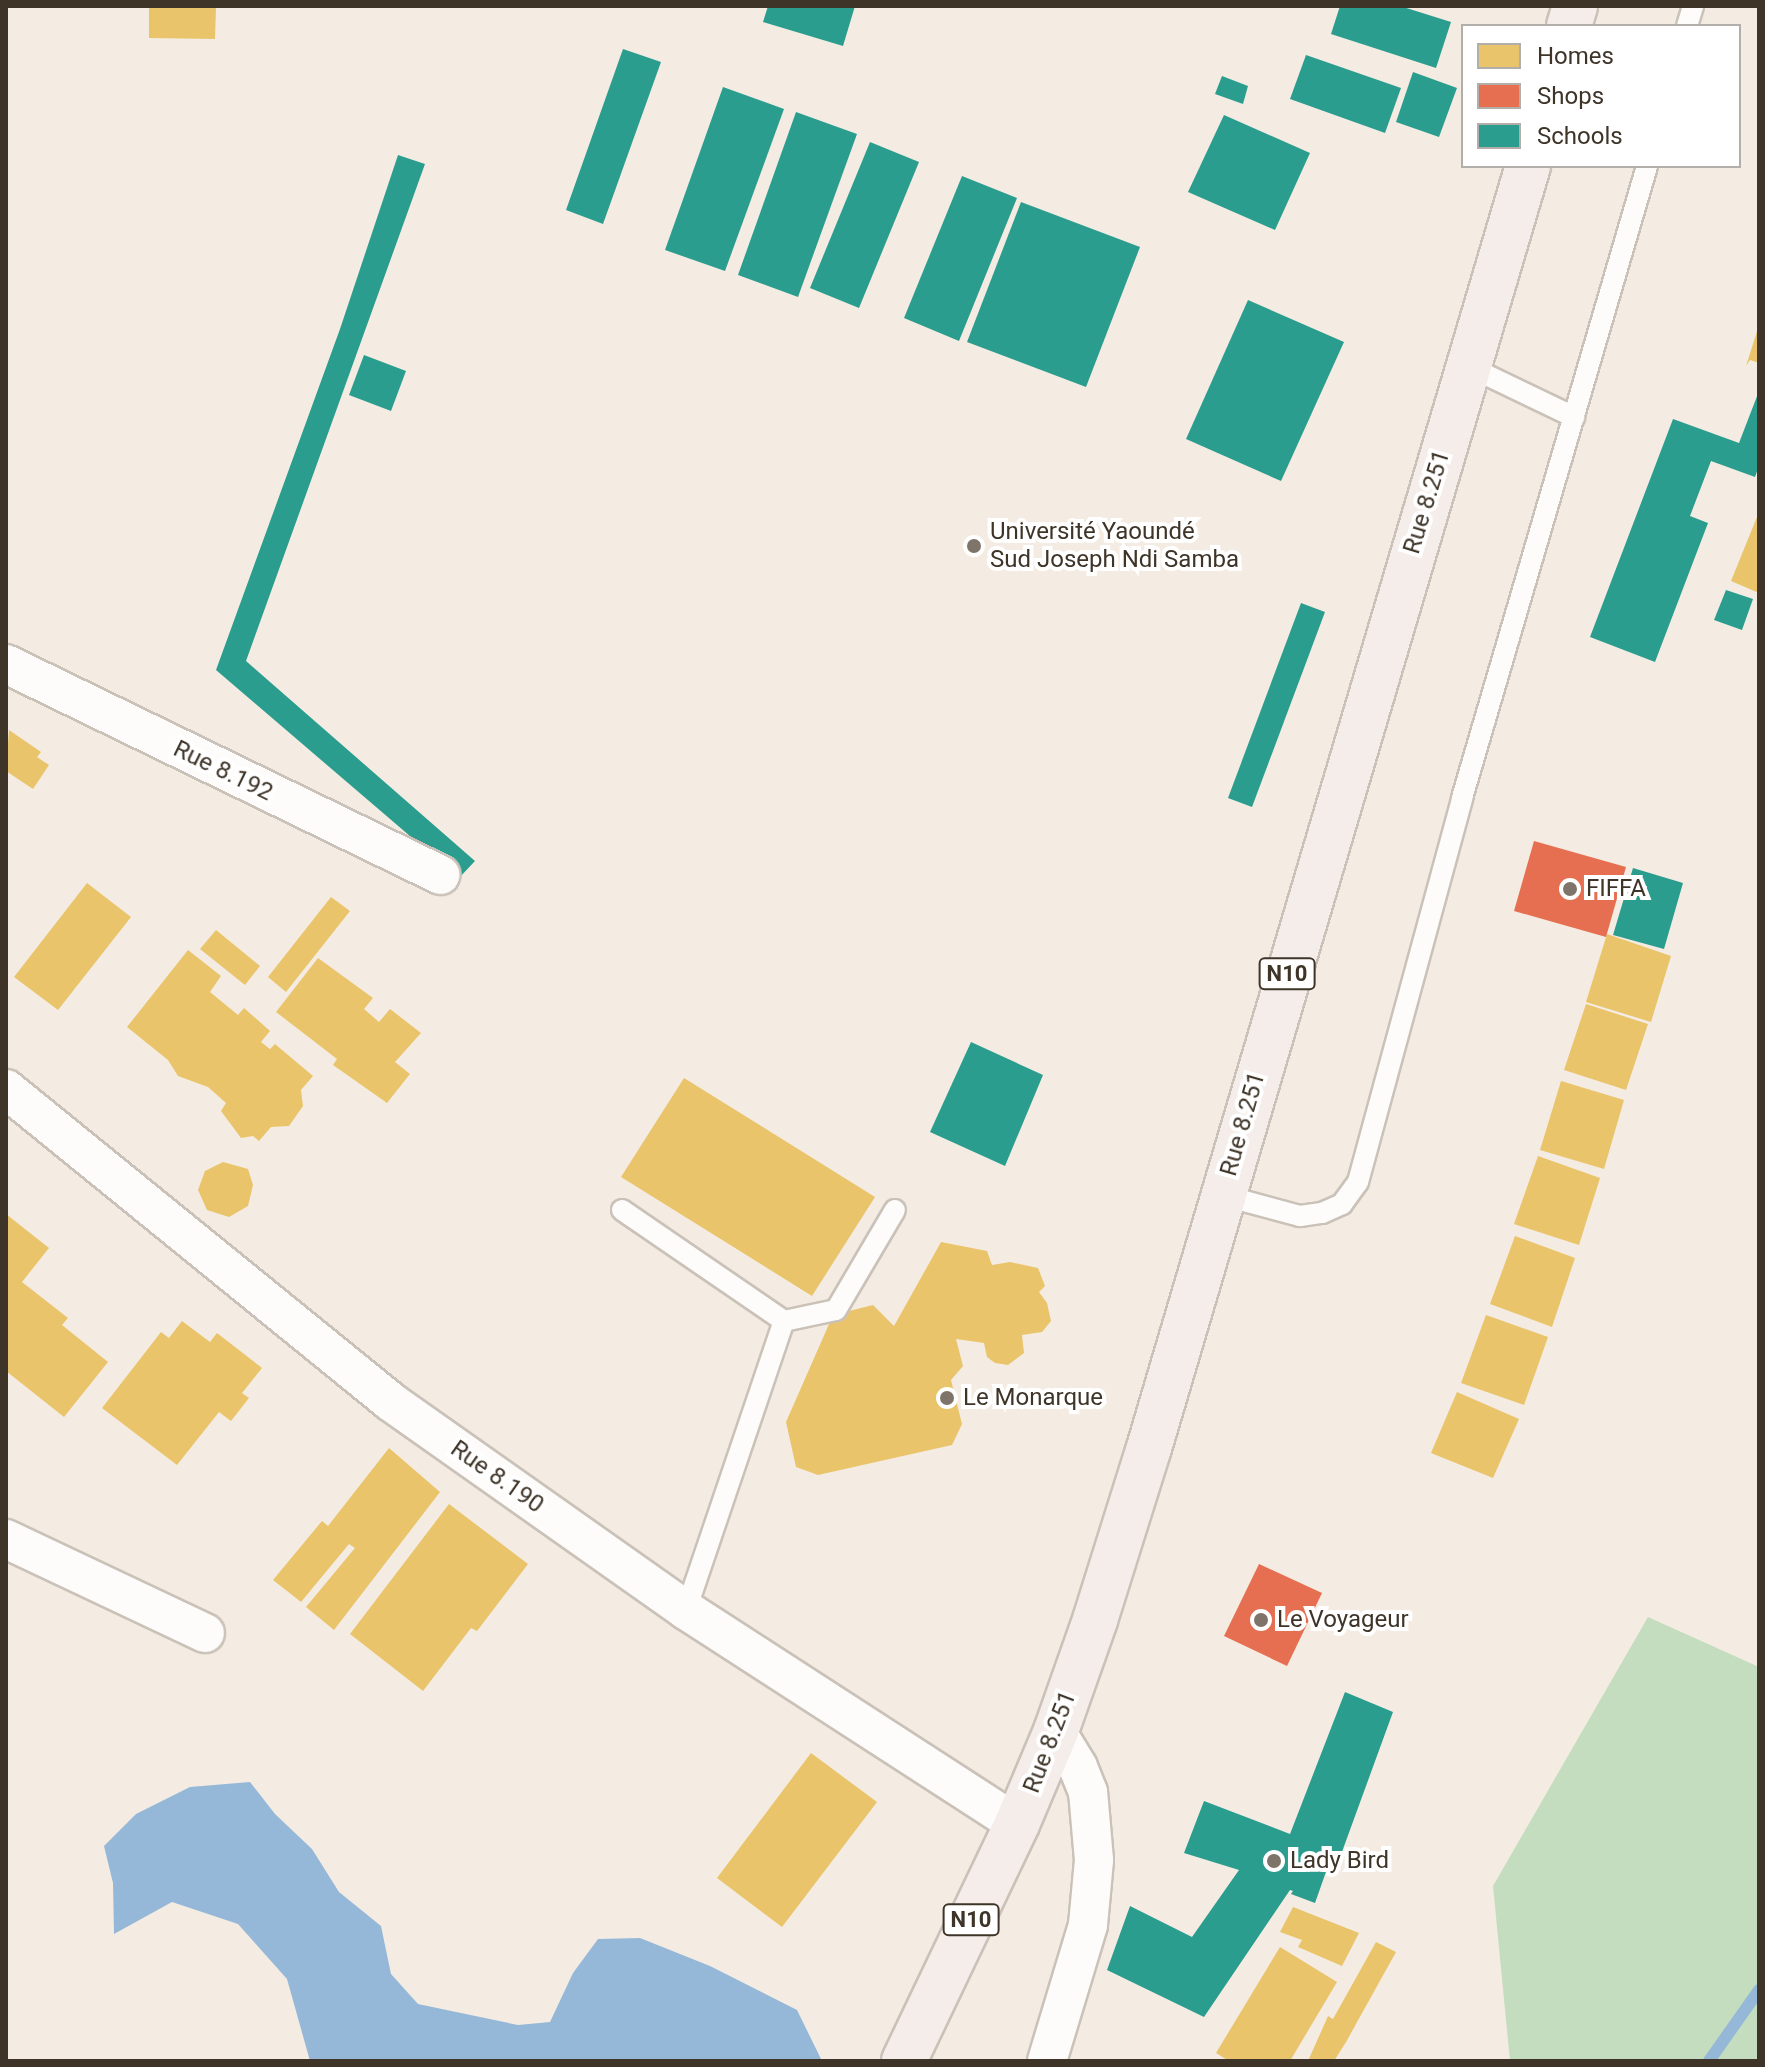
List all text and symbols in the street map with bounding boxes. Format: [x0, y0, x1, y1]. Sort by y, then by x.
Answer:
legend [1461, 24, 1741, 168]
text: Homes [1537, 42, 1614, 70]
text: Shops [1537, 82, 1604, 110]
text: Schools [1537, 122, 1623, 150]
street label: Rue 8.251 [1398, 447, 1456, 557]
place label: Université Yaoundé Sud Joseph Ndi Samba [990, 518, 1239, 574]
marker: Université Yaoundé Sud Joseph Ndi Samba [965, 537, 983, 555]
street label: Rue 8.192 [169, 735, 277, 807]
place label: FIFFA [1586, 875, 1646, 903]
marker: FIFFA [1561, 880, 1579, 898]
road number: N10 [1257, 956, 1317, 992]
street label: Rue 8.251 [1214, 1069, 1272, 1179]
place label: Le Monarque [963, 1384, 1103, 1412]
marker: Le Monarque [938, 1389, 956, 1407]
street label: Rue 8.190 [445, 1435, 549, 1519]
place label: Le Voyageur [1277, 1606, 1409, 1634]
marker: Le Voyageur [1252, 1611, 1270, 1629]
street label: Rue 8.251 [1017, 1687, 1083, 1797]
place label: Lady Bird [1290, 1847, 1389, 1875]
marker: Lady Bird [1265, 1852, 1283, 1870]
road number: N10 [941, 1902, 1001, 1938]

